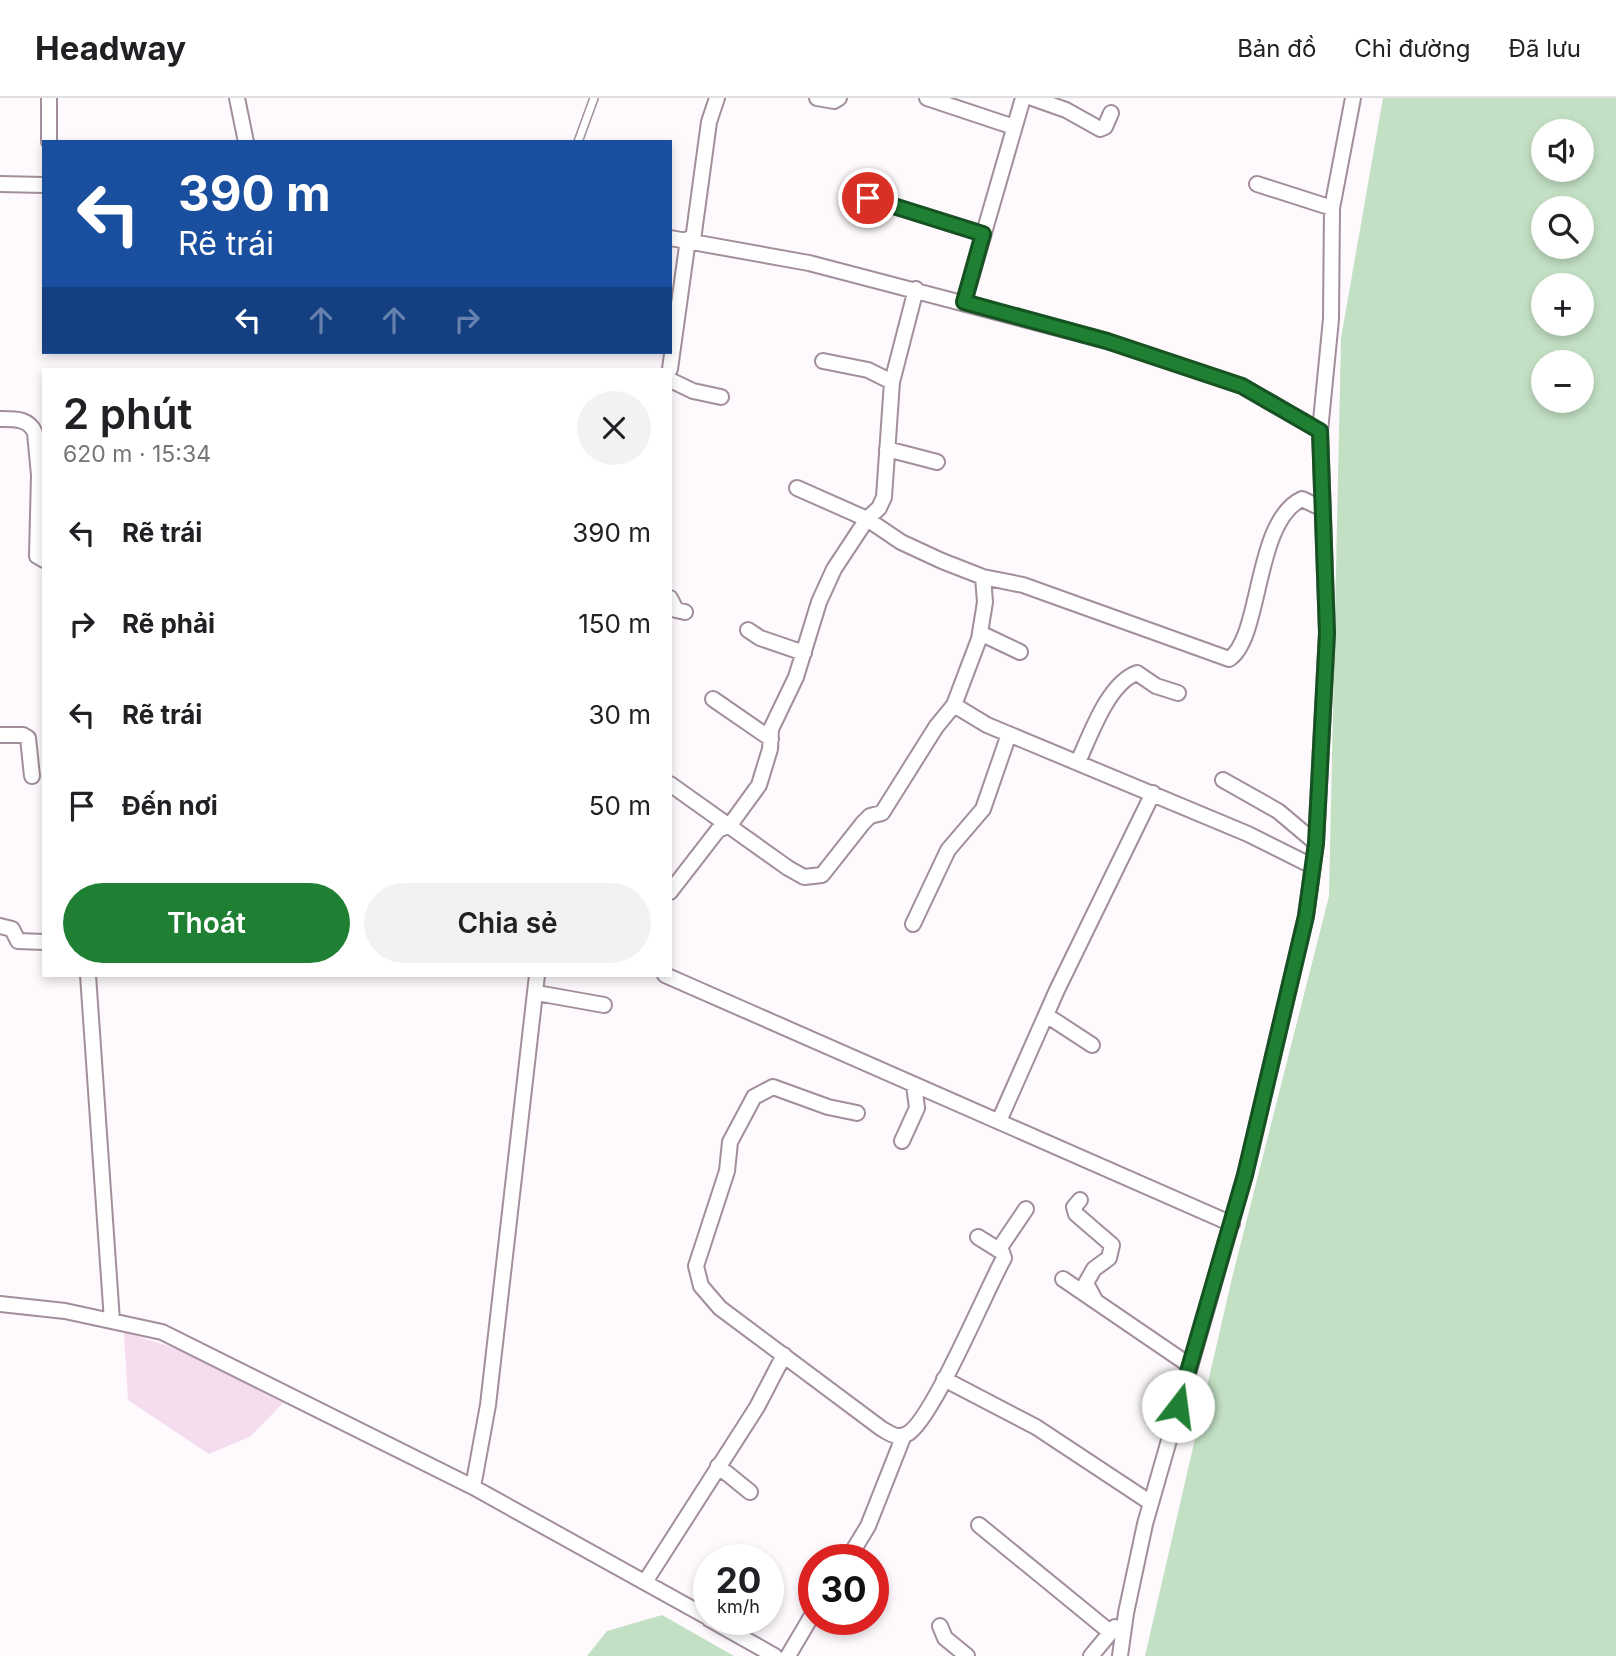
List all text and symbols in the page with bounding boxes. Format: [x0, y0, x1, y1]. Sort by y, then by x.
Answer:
text: Headway [35, 28, 186, 68]
text: Bản đồ [1237, 34, 1316, 63]
text: Chỉ đường [1354, 34, 1471, 63]
text: Đã lưu [1509, 34, 1581, 63]
map controls [1531, 119, 1594, 413]
button: sound [1531, 119, 1594, 182]
text: 390 m [178, 164, 331, 223]
icon: left [63, 168, 154, 259]
pin [838, 168, 898, 228]
icon: arrive [849, 179, 887, 217]
button: search [1531, 196, 1594, 259]
text: Rẽ trái [178, 224, 274, 263]
button: + [1531, 273, 1594, 336]
icon: left [229, 301, 267, 339]
icon: ahead [302, 301, 340, 339]
icon: ahead [375, 301, 413, 339]
icon: right [448, 301, 486, 339]
button: − [1531, 350, 1594, 413]
text: 2 phút [63, 388, 192, 439]
button: close [577, 391, 651, 465]
text: 620 m · 15:34 [63, 440, 211, 468]
icon: left [63, 514, 101, 552]
text: Rẽ trái [122, 517, 202, 548]
text: 390 m [572, 517, 651, 548]
icon: right [63, 605, 101, 643]
text: Rẽ phải [122, 608, 215, 639]
text: 150 m [578, 608, 651, 639]
icon: left [63, 696, 101, 734]
text: Rẽ trái [122, 699, 202, 730]
text: 30 m [588, 699, 651, 730]
icon: arrive [63, 787, 101, 825]
text: Đến nơi [122, 790, 218, 821]
text: 50 m [589, 790, 651, 821]
button: Thoát [63, 883, 350, 963]
button: Chia sẻ [364, 883, 651, 963]
position arrow [1141, 1369, 1215, 1443]
speed limit sign: 30 [798, 1544, 889, 1635]
text: 20 [716, 1559, 761, 1601]
text: km/h [717, 1596, 760, 1617]

